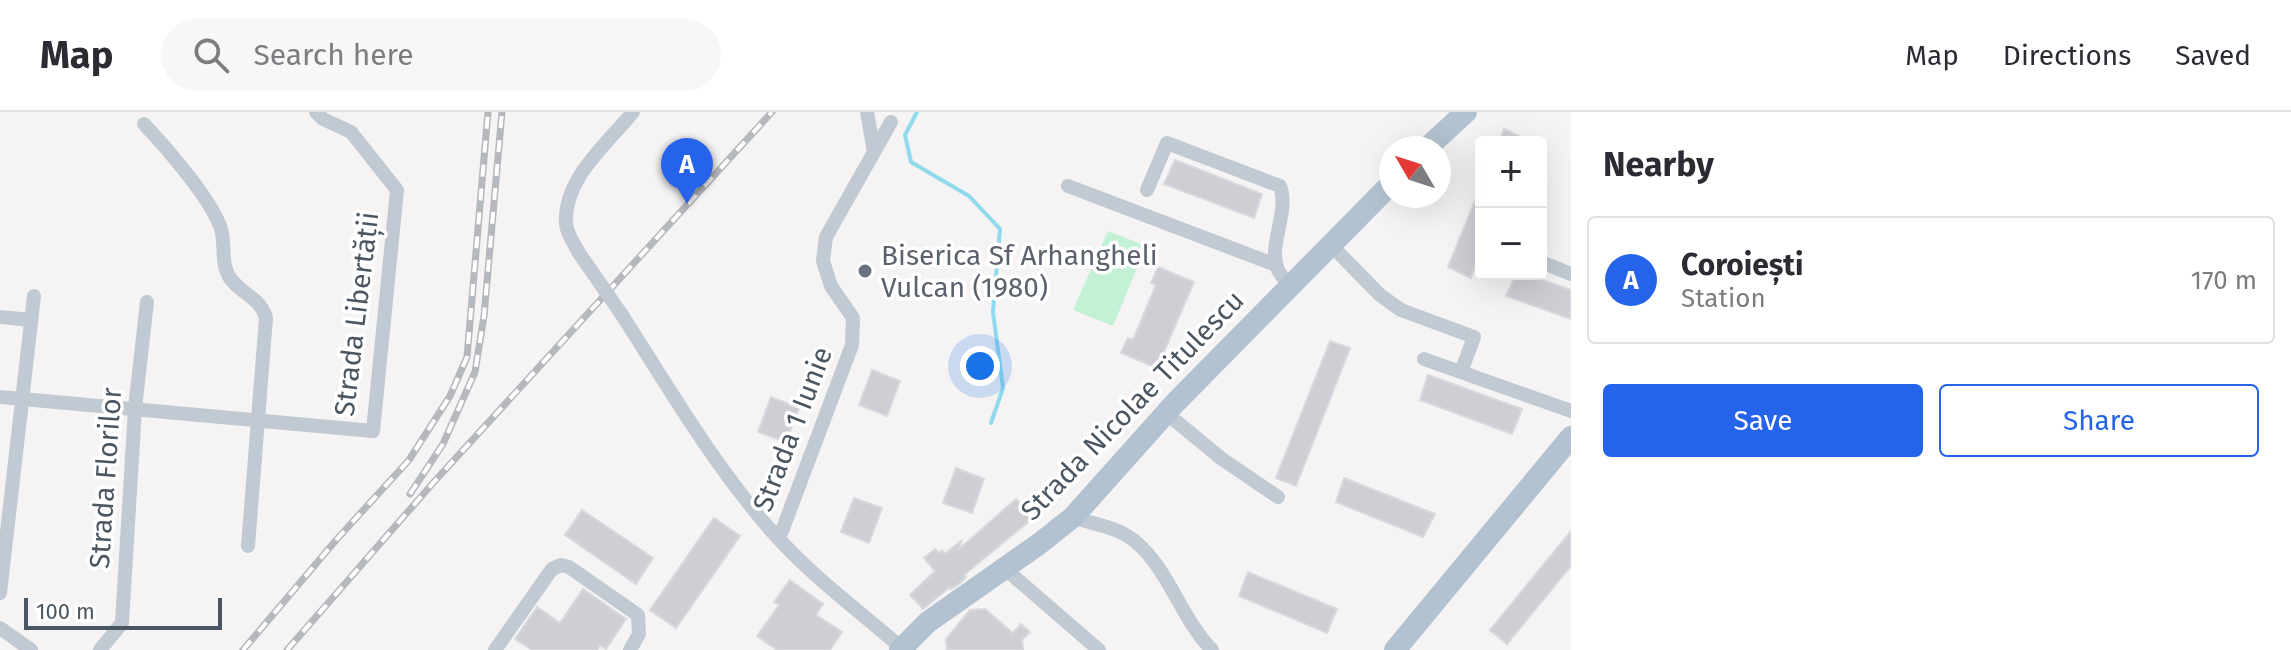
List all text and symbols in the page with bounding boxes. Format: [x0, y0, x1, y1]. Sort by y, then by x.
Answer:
search box [161, 19, 721, 91]
text: Map [40, 32, 113, 78]
icon: search [189, 33, 233, 77]
text: Search here [253, 37, 414, 73]
text: Map [1905, 39, 1959, 72]
text: Directions [2003, 39, 2131, 72]
text: Saved [2175, 39, 2251, 72]
north arrow [1379, 136, 1451, 208]
map controls [1475, 136, 1547, 280]
button: + [1475, 136, 1547, 208]
pin: A [661, 138, 713, 204]
text: Nearby [1603, 144, 1714, 185]
button: − [1475, 208, 1547, 280]
street label: Strada Libertății [328, 210, 386, 418]
place label: Biserica Sf Arhangheli Vulcan (1980) [881, 239, 1158, 304]
text: Coroiești [1681, 247, 1803, 283]
marker: Biserica Sf Arhangheli Vulcan (1980) [856, 262, 874, 280]
text: A [1623, 265, 1639, 296]
text: 170 m [2191, 265, 2257, 296]
text: Station [1681, 283, 1766, 314]
street label: Strada Nicolae Titulescu [1014, 284, 1251, 527]
street label: Strada 1 Iunie [746, 342, 839, 516]
your location [960, 346, 1000, 386]
button: Save [1603, 384, 1923, 457]
button: Share [1939, 384, 2259, 457]
street label: Strada Florilor [83, 386, 128, 570]
scale bar [24, 594, 222, 630]
text: 100 m [36, 598, 95, 625]

